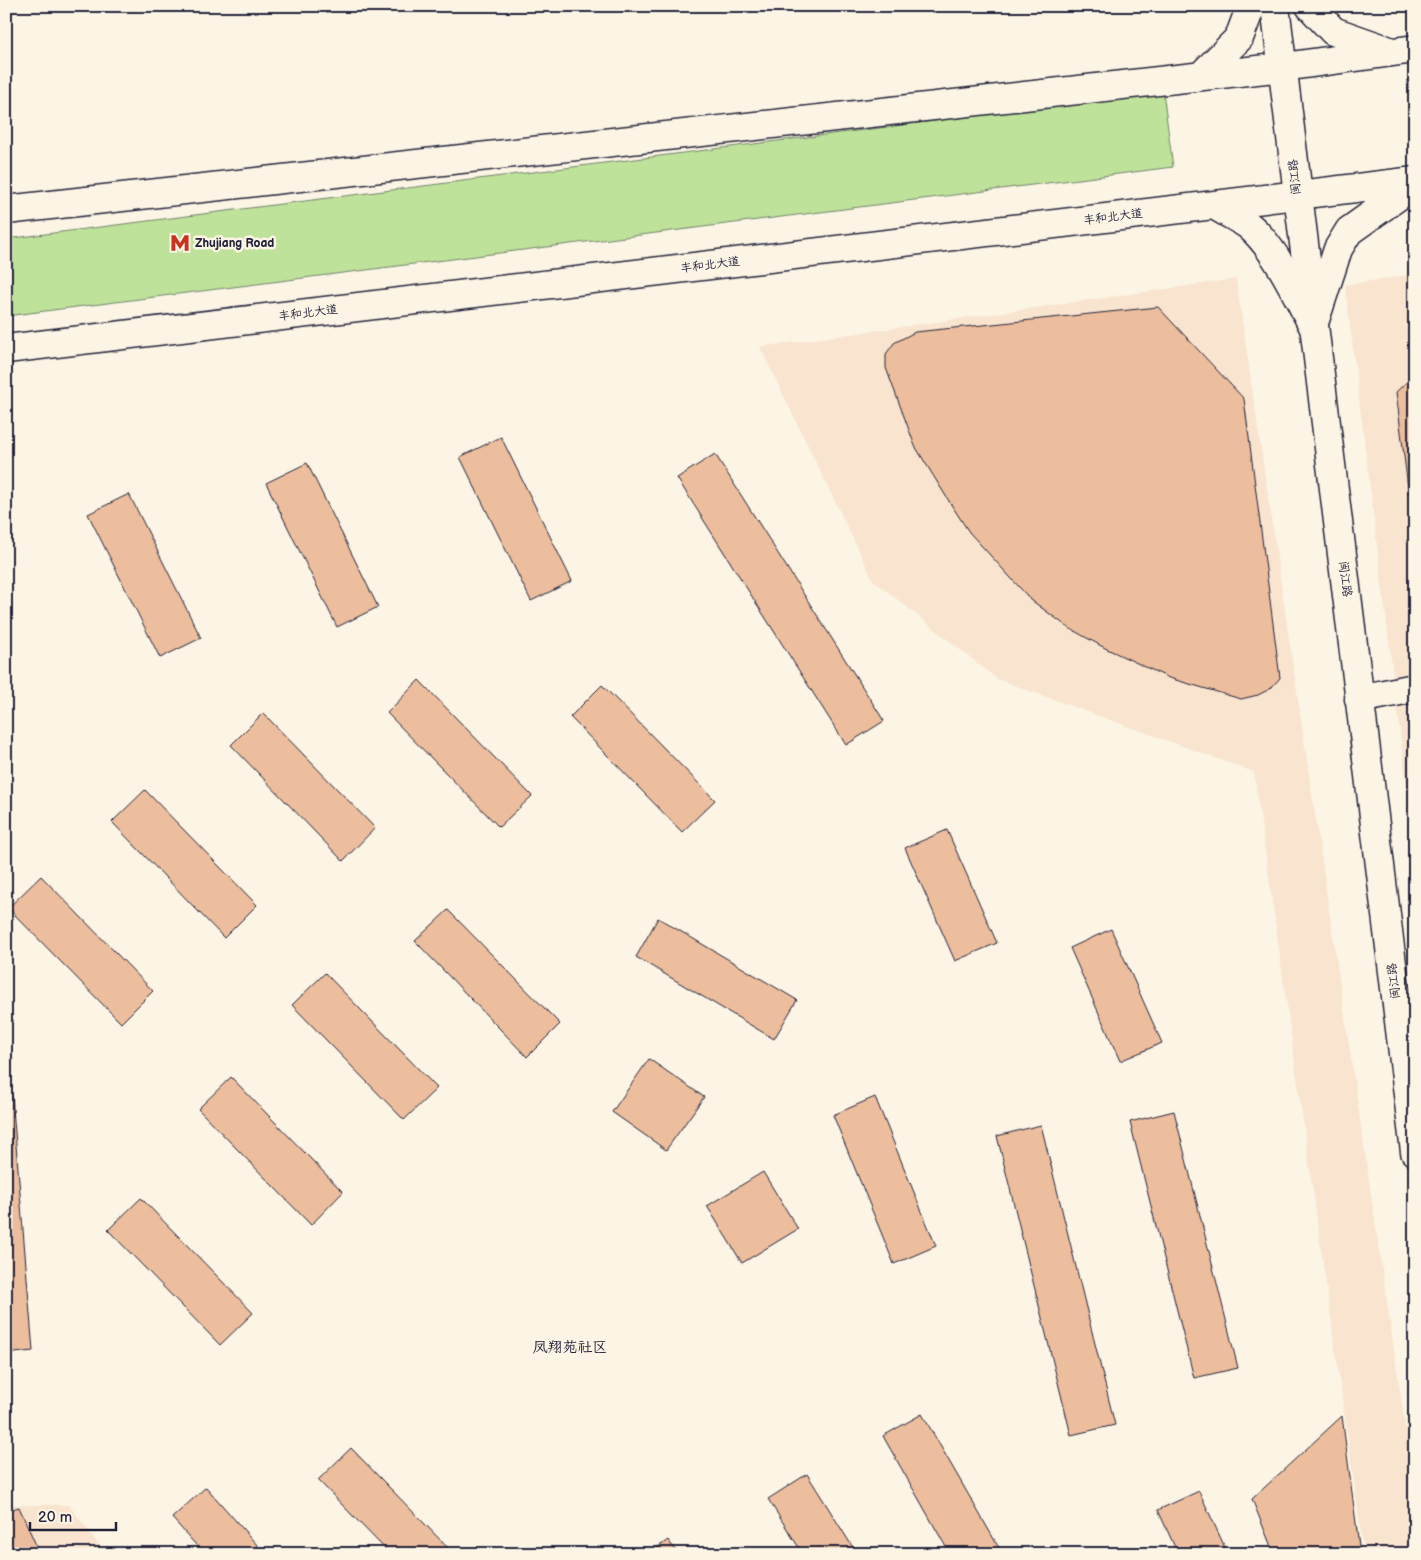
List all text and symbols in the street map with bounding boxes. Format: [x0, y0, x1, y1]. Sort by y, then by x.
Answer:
street label: 闽江路 [1286, 158, 1304, 196]
street label: 丰和北大道 [1082, 206, 1144, 228]
metro station icon: Zhujiang Road [169, 232, 191, 254]
place label: Zhujiang Road [195, 236, 274, 251]
street label: 丰和北大道 [679, 254, 741, 276]
street label: 丰和北大道 [277, 302, 339, 324]
street label: 闽江路 [1335, 560, 1355, 598]
street label: 闽江路 [1384, 962, 1404, 1000]
district label: 凤翔苑社区 [532, 1338, 608, 1357]
scale bar [30, 1500, 116, 1532]
text: 20 m [38, 1508, 72, 1527]

